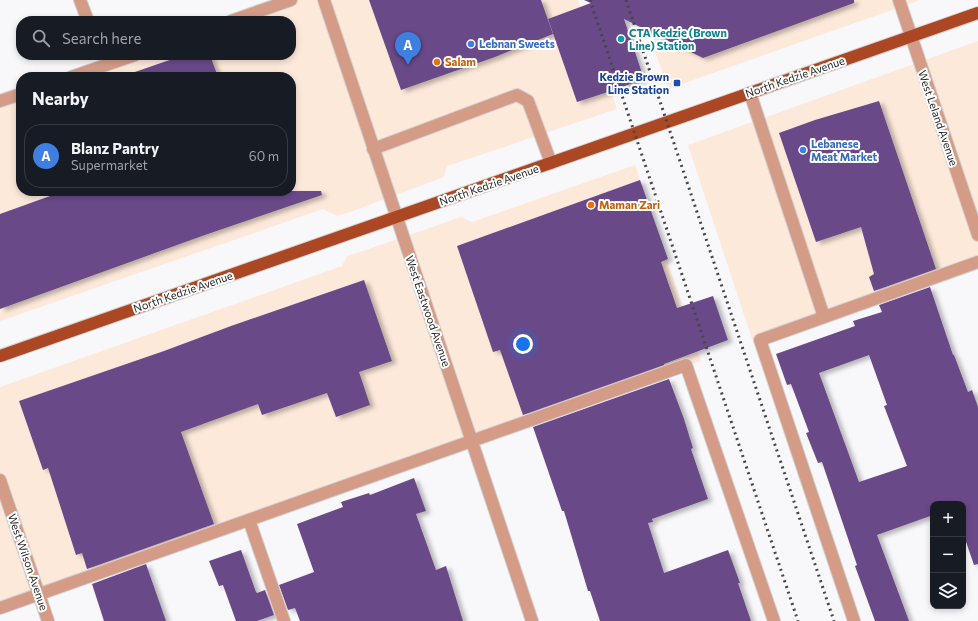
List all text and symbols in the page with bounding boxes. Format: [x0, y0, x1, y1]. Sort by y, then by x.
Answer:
search box [16, 16, 296, 60]
place label: CTA Kedzie (Brown Line) Station [629, 26, 727, 52]
icon: search [30, 27, 52, 49]
text: Search here [62, 29, 141, 47]
pin: A [395, 32, 421, 65]
marker: CTA Kedzie (Brown Line) Station [616, 34, 626, 44]
place label: Lebnan Sweets [479, 37, 555, 50]
marker: Lebnan Sweets [466, 39, 476, 49]
street label: North Kedzie Avenue [743, 53, 846, 100]
place label: Salam [445, 55, 476, 68]
marker: Salam [432, 57, 442, 67]
street label: West Leland Avenue [916, 68, 961, 167]
place label: Kedzie Brown Line Station [599, 70, 669, 96]
marker: Kedzie Brown Line Station [672, 78, 682, 88]
text: Nearby [32, 88, 89, 109]
place label: Lebanese Meat Market [811, 137, 877, 163]
text: Blanz Pantry [71, 139, 159, 157]
marker: Lebanese Meat Market [798, 145, 808, 155]
text: A [41, 148, 51, 164]
text: 60 m [249, 148, 279, 164]
text: Supermarket [71, 157, 148, 173]
street label: North Kedzie Avenue [437, 161, 540, 208]
place label: Maman Zari [599, 198, 660, 211]
marker: Maman Zari [586, 200, 596, 210]
street label: West Eastwood Avenue [403, 254, 454, 368]
street label: North Kedzie Avenue [131, 268, 234, 315]
your location [513, 334, 533, 354]
map controls [930, 501, 966, 609]
button: + [930, 501, 966, 537]
street label: West Wilson Avenue [6, 512, 51, 612]
button: − [930, 537, 966, 573]
button: layers [930, 573, 966, 609]

